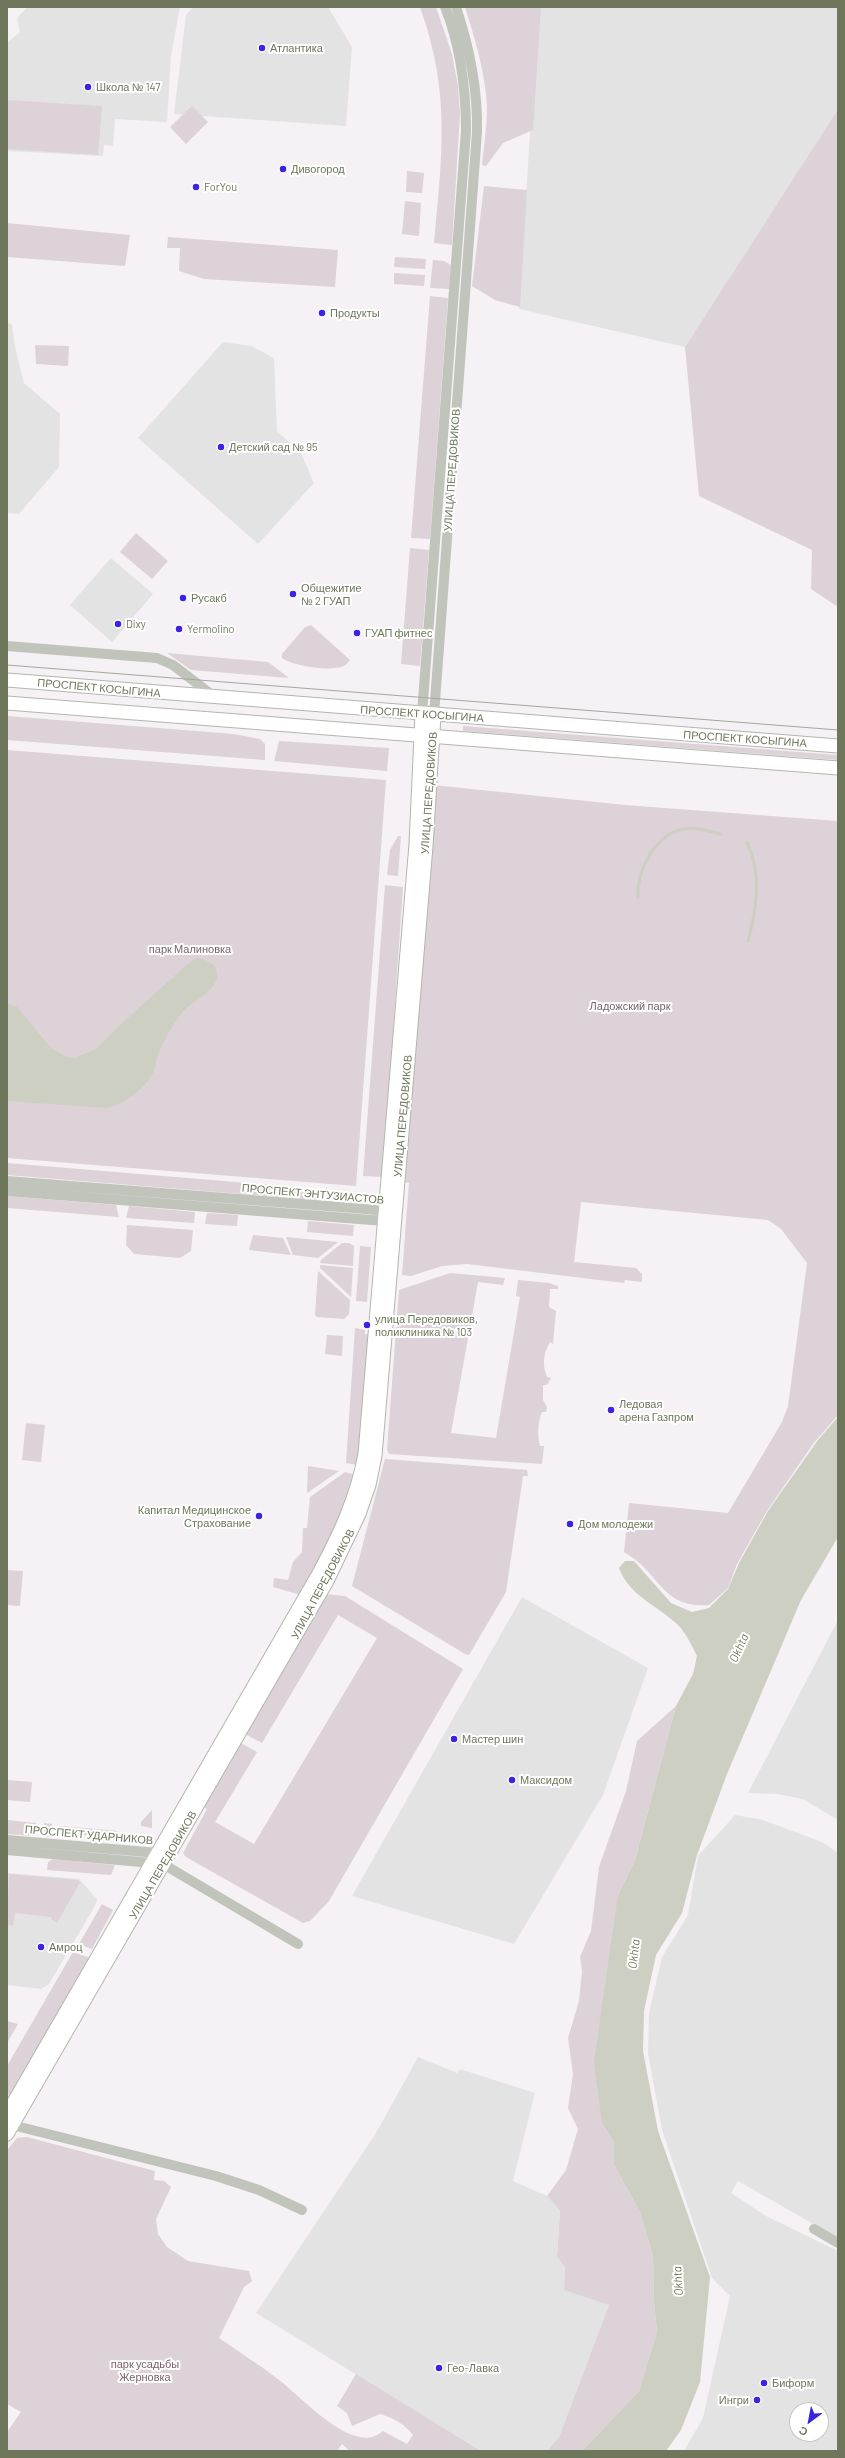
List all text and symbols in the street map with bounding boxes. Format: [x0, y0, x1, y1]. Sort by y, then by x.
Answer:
place label: Атлантика [270, 41, 323, 55]
marker: Атлантика [257, 43, 267, 53]
place label: Школа № 147 [96, 80, 160, 94]
marker: Школа № 147 [83, 82, 93, 92]
place label: Дивогород [291, 162, 345, 176]
marker: Дивогород [278, 164, 288, 174]
place label: ForYou [204, 180, 237, 194]
marker: ForYou [191, 182, 201, 192]
place label: Продукты [330, 306, 380, 320]
marker: Продукты [317, 308, 327, 318]
street label: УЛИЦА ПЕРЕДОВИКОВ [441, 408, 463, 532]
place label: Детский сад № 95 [229, 440, 318, 454]
marker: Детский сад № 95 [216, 442, 226, 452]
place label: Общежитие № 2 ГУАП [301, 581, 362, 607]
marker: Общежитие № 2 ГУАП [288, 589, 298, 599]
place label: Русакб [191, 591, 227, 605]
marker: Русакб [178, 593, 188, 603]
place label: Dixy [126, 617, 146, 631]
marker: Dixy [113, 619, 123, 629]
place label: Yermolino [187, 622, 235, 636]
marker: Yermolino [174, 624, 184, 634]
place label: ГУАП фитнес [365, 626, 432, 640]
marker: ГУАП фитнес [352, 628, 362, 638]
street label: ПРОСПЕКТ КОСЫГИНА [37, 676, 161, 700]
street label: ПРОСПЕКТ КОСЫГИНА [360, 703, 484, 725]
street label: ПРОСПЕКТ КОСЫГИНА [683, 728, 807, 750]
street label: УЛИЦА ПЕРЕДОВИКОВ [418, 731, 440, 855]
park label: парк Малиновка [149, 942, 231, 956]
park label: Ладожский парк [590, 999, 670, 1013]
street label: УЛИЦА ПЕРЕДОВИКОВ [391, 1054, 415, 1178]
street label: ПРОСПЕКТ ЭНТУЗИАСТОВ [241, 1181, 385, 1207]
place label: улица Передовиков, поликлиника № 103 [375, 1312, 478, 1338]
marker: улица Передовиков, поликлиника № 103 [362, 1320, 372, 1330]
place label: Ледовая арена Газпром [619, 1397, 694, 1423]
marker: Ледовая арена Газпром [606, 1405, 616, 1415]
place label: Капитал Медицинское Страхование [138, 1503, 251, 1529]
marker: Капитал Медицинское Страхование [254, 1511, 264, 1521]
place label: Дом молодежи [578, 1517, 653, 1531]
marker: Дом молодежи [565, 1519, 575, 1529]
street label: УЛИЦА ПЕРЕДОВИКОВ [288, 1527, 358, 1641]
water label: Okhta [726, 1631, 752, 1665]
place label: Мастер шин [462, 1732, 523, 1746]
marker: Мастер шин [449, 1734, 459, 1744]
place label: Максидом [520, 1773, 572, 1787]
marker: Максидом [507, 1775, 517, 1785]
street label: УЛИЦА ПЕРЕДОВИКОВ [127, 1809, 199, 1921]
street label: ПРОСПЕКТ УДАРНИКОВ [24, 1823, 154, 1847]
water label: Okhta [625, 1938, 643, 1970]
place label: Амроц [49, 1940, 82, 1954]
marker: Амроц [36, 1942, 46, 1952]
water label: Okhta [670, 2266, 686, 2296]
park label: парк усадьбы Жерновка [111, 2357, 179, 2383]
place label: Гео-Лавка [447, 2361, 499, 2375]
marker: Гео-Лавка [434, 2363, 444, 2373]
place label: Биформ [772, 2376, 814, 2390]
marker: Биформ [759, 2378, 769, 2388]
place label: Ингри [719, 2393, 749, 2407]
marker: Ингри [752, 2395, 762, 2405]
north arrow [789, 2402, 829, 2442]
text: С [796, 2424, 810, 2439]

